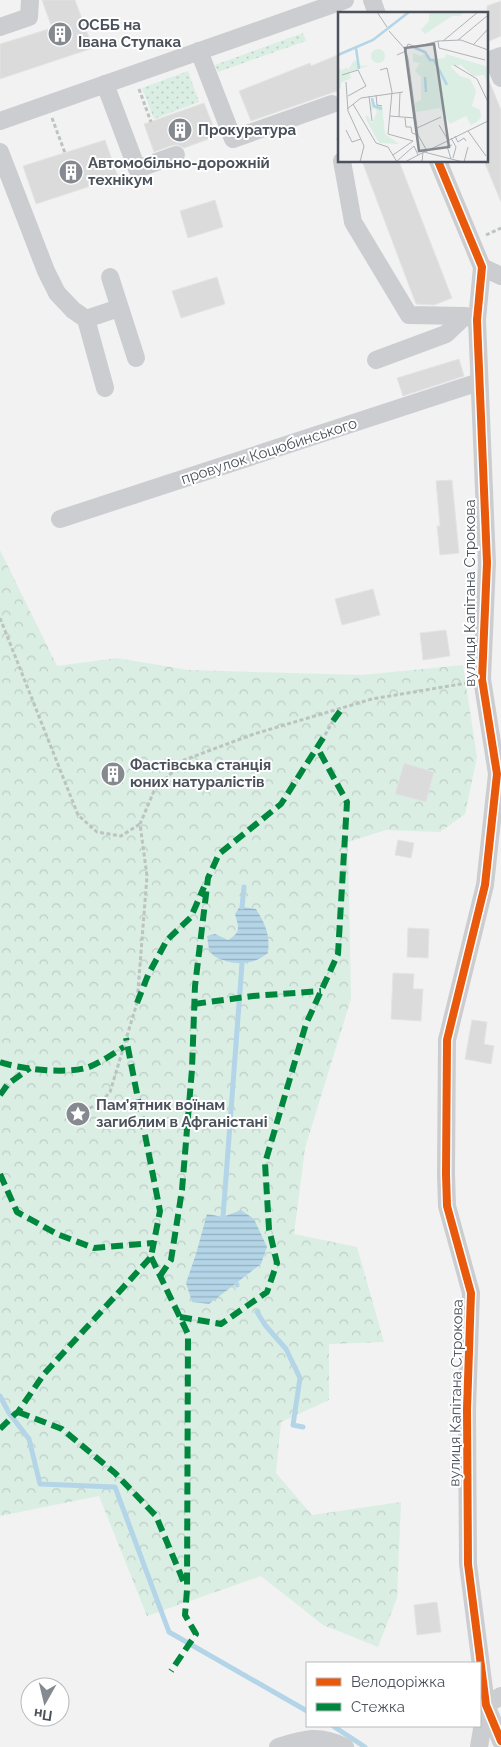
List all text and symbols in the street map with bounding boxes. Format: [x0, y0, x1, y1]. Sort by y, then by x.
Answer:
inset map [338, 12, 488, 162]
place label: ОСББ на Івана Ступака [78, 16, 182, 51]
building icon: ОСББ на Івана Ступака [47, 21, 73, 47]
building icon: Прокуратура [167, 117, 193, 143]
place label: Прокуратура [198, 121, 297, 139]
place label: Автомобільно-дорожній технікум [88, 154, 270, 189]
building icon: Автомобільно-дорожній технікум [58, 159, 84, 185]
street label: провулок Коцюбинського [179, 414, 359, 488]
street label: вулиця Капітана Строкова [461, 499, 479, 687]
place label: Фастівська станція юних натуралістів [130, 756, 271, 791]
building icon: Фастівська станція юних натуралістів [100, 761, 126, 787]
place label: Пам’ятник воїнам загиблим в Афганістані [96, 1096, 267, 1131]
place icon: Пам’ятник воїнам загиблим в Афганістані [65, 1101, 91, 1127]
street label: вулиця Капітана Строкова [445, 1299, 467, 1487]
legend [306, 1662, 481, 1727]
text: Велодоріжка [351, 1673, 445, 1691]
north arrow [20, 1677, 70, 1727]
text: Стежка [351, 1698, 405, 1716]
text: Пн [33, 1706, 54, 1724]

